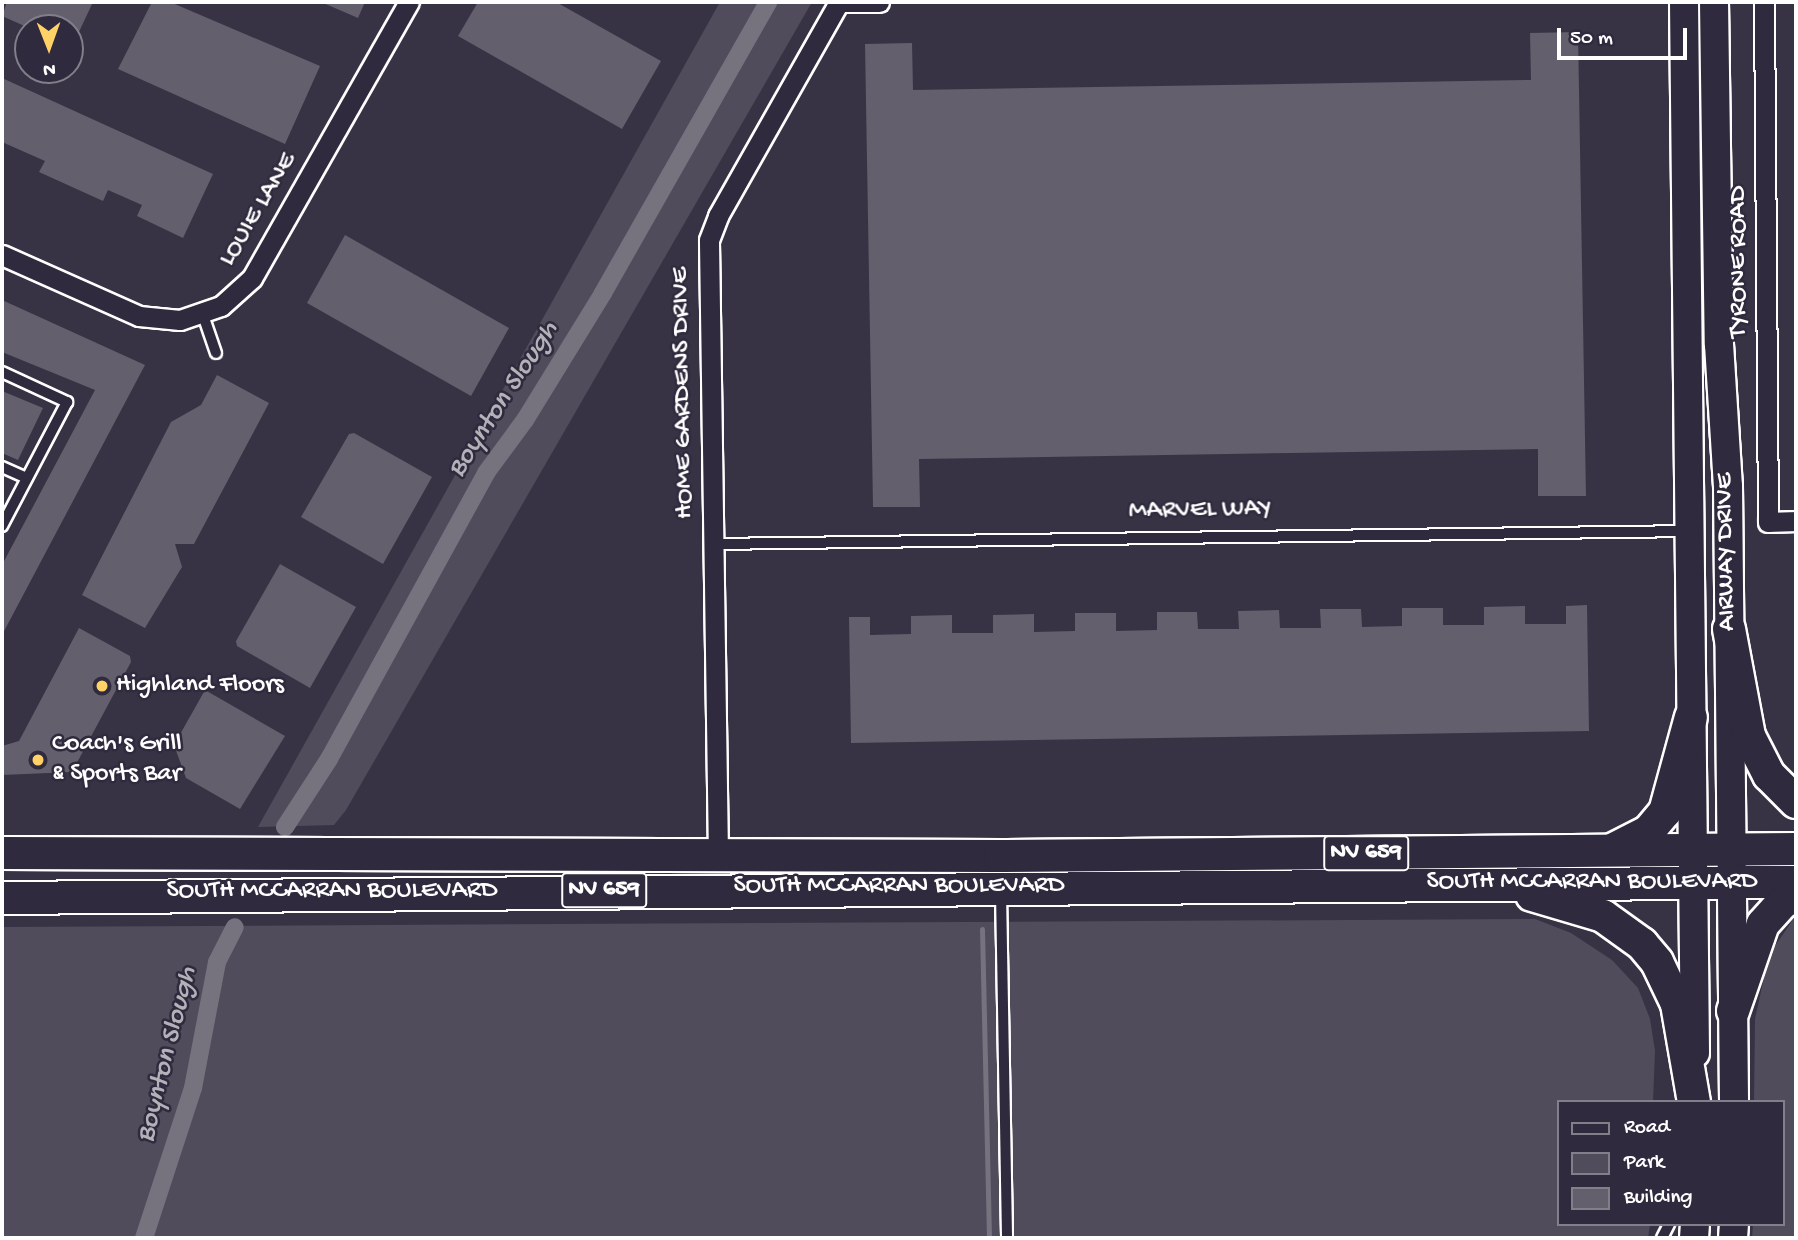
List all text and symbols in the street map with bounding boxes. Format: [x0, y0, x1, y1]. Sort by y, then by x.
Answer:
north arrow [14, 14, 84, 84]
scale bar [1560, 14, 1689, 58]
text: 50 m [1570, 27, 1613, 52]
text: N [43, 57, 56, 80]
street label: LOUIE LANE [213, 148, 305, 272]
street label: TYRONE ROAD [1724, 186, 1756, 338]
street label: HOME GARDENS DRIVE [666, 267, 702, 519]
water label: Boynton Slough [441, 316, 567, 484]
street label: AIRWAY DRIVE [1710, 473, 1744, 631]
street label: MARVEL WAY [1128, 494, 1272, 528]
place label: Highland Floors [116, 670, 284, 702]
marker: Highland Floors [94, 678, 110, 694]
place label: Coach's Grill & Sports Bar [52, 729, 182, 790]
marker: Coach's Grill & Sports Bar [30, 752, 46, 768]
road number: NV 659 [1322, 832, 1410, 874]
street label: SOUTH MCCARRAN BOULEVARD [1426, 867, 1758, 899]
road number: NV 659 [560, 870, 648, 910]
street label: SOUTH MCCARRAN BOULEVARD [733, 871, 1065, 903]
street label: SOUTH MCCARRAN BOULEVARD [166, 876, 498, 908]
water label: Boynton Slough [130, 964, 206, 1146]
legend [1556, 1100, 1784, 1226]
text: Road [1624, 1116, 1670, 1141]
text: Park [1624, 1151, 1664, 1176]
text: Building [1624, 1186, 1693, 1211]

